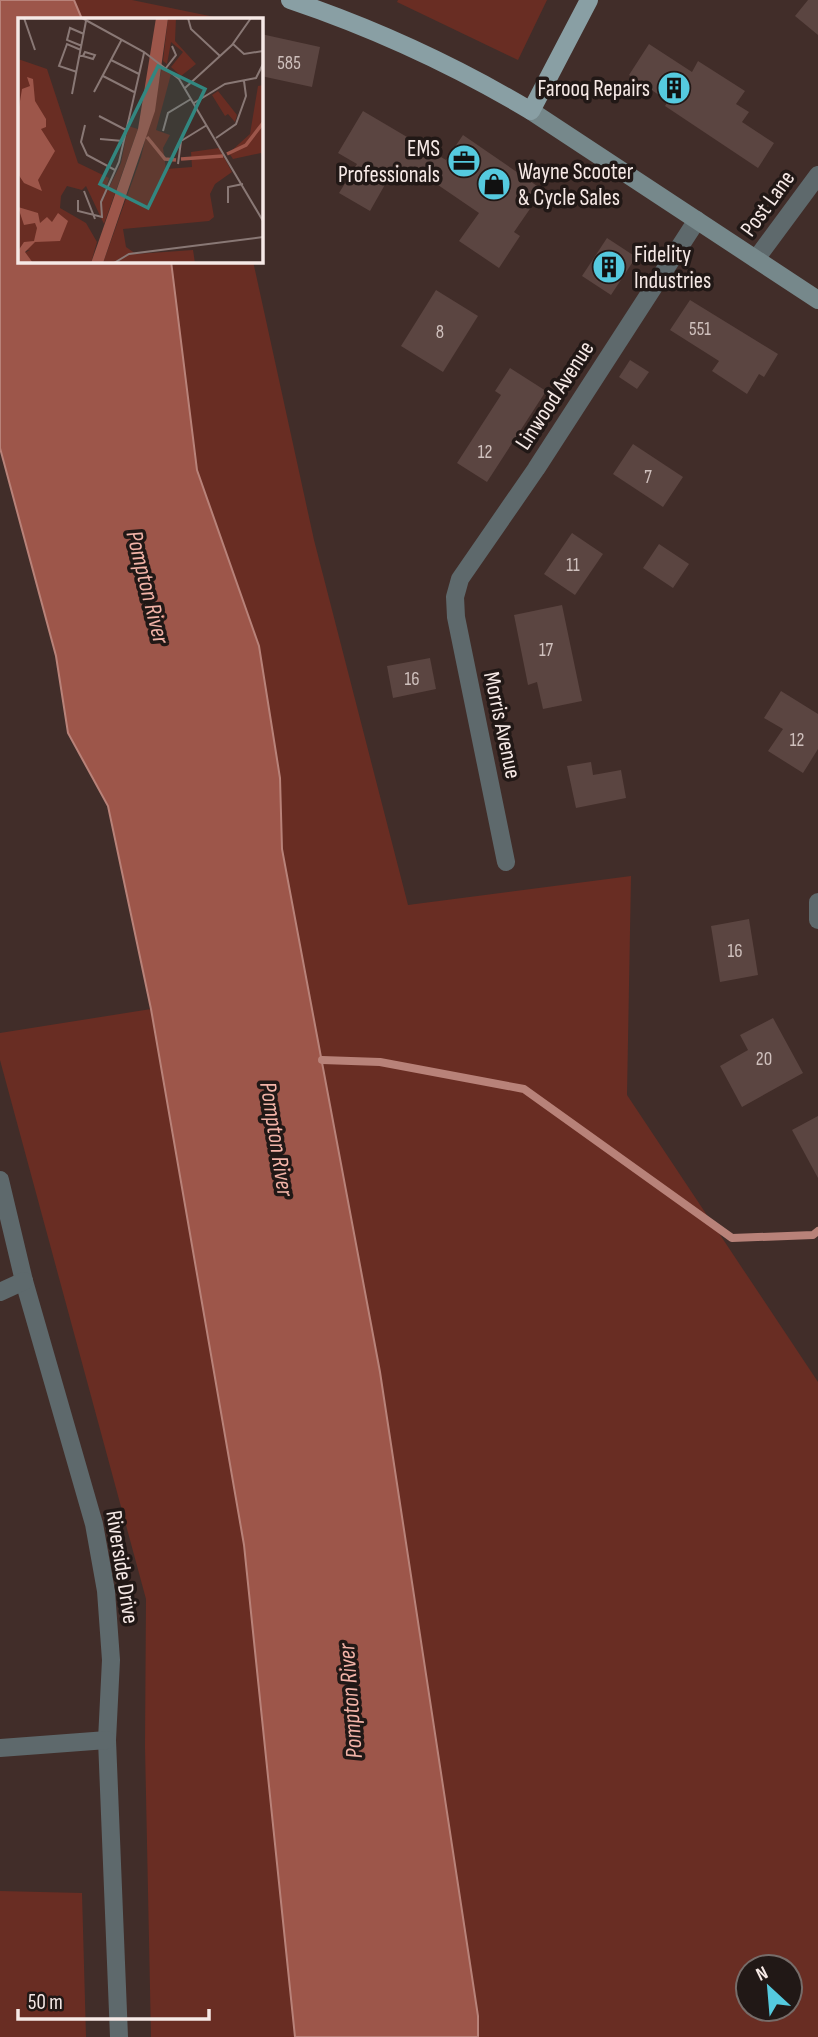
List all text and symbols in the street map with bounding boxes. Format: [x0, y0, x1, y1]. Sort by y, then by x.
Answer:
inset map [18, 18, 262, 262]
house number: 585 [277, 52, 301, 75]
building icon: Farooq Repairs [655, 69, 693, 107]
place label: Farooq Repairs [538, 75, 650, 103]
place label: EMS Professionals [338, 135, 440, 189]
office icon: EMS Professionals [445, 142, 483, 180]
place label: Wayne Scooter & Cycle Sales [518, 158, 634, 212]
shop icon: Wayne Scooter & Cycle Sales [475, 165, 513, 203]
street label: Post Lane [735, 165, 801, 242]
place label: Fidelity Industries [634, 241, 711, 295]
building icon: Fidelity Industries [590, 248, 628, 286]
house number: 551 [689, 318, 711, 341]
house number: 8 [436, 321, 444, 344]
street label: Linwood Avenue [509, 336, 600, 455]
house number: 12 [478, 441, 492, 464]
house number: 7 [644, 466, 652, 489]
water label: Pompton River [120, 528, 176, 648]
house number: 11 [566, 554, 580, 577]
house number: 17 [539, 639, 554, 662]
house number: 16 [405, 668, 419, 691]
street label: Morris Avenue [477, 669, 527, 781]
house number: 12 [790, 729, 804, 752]
house number: 16 [728, 940, 742, 963]
house number: 20 [756, 1048, 772, 1071]
water label: Pompton River [253, 1080, 300, 1199]
street label: Riverside Drive [99, 1509, 145, 1626]
water label: Pompton River [332, 1641, 369, 1759]
north arrow [734, 1953, 804, 2023]
text: N [753, 1962, 772, 1987]
scale bar [18, 1978, 208, 2022]
text: 50 m [28, 1990, 63, 2015]

